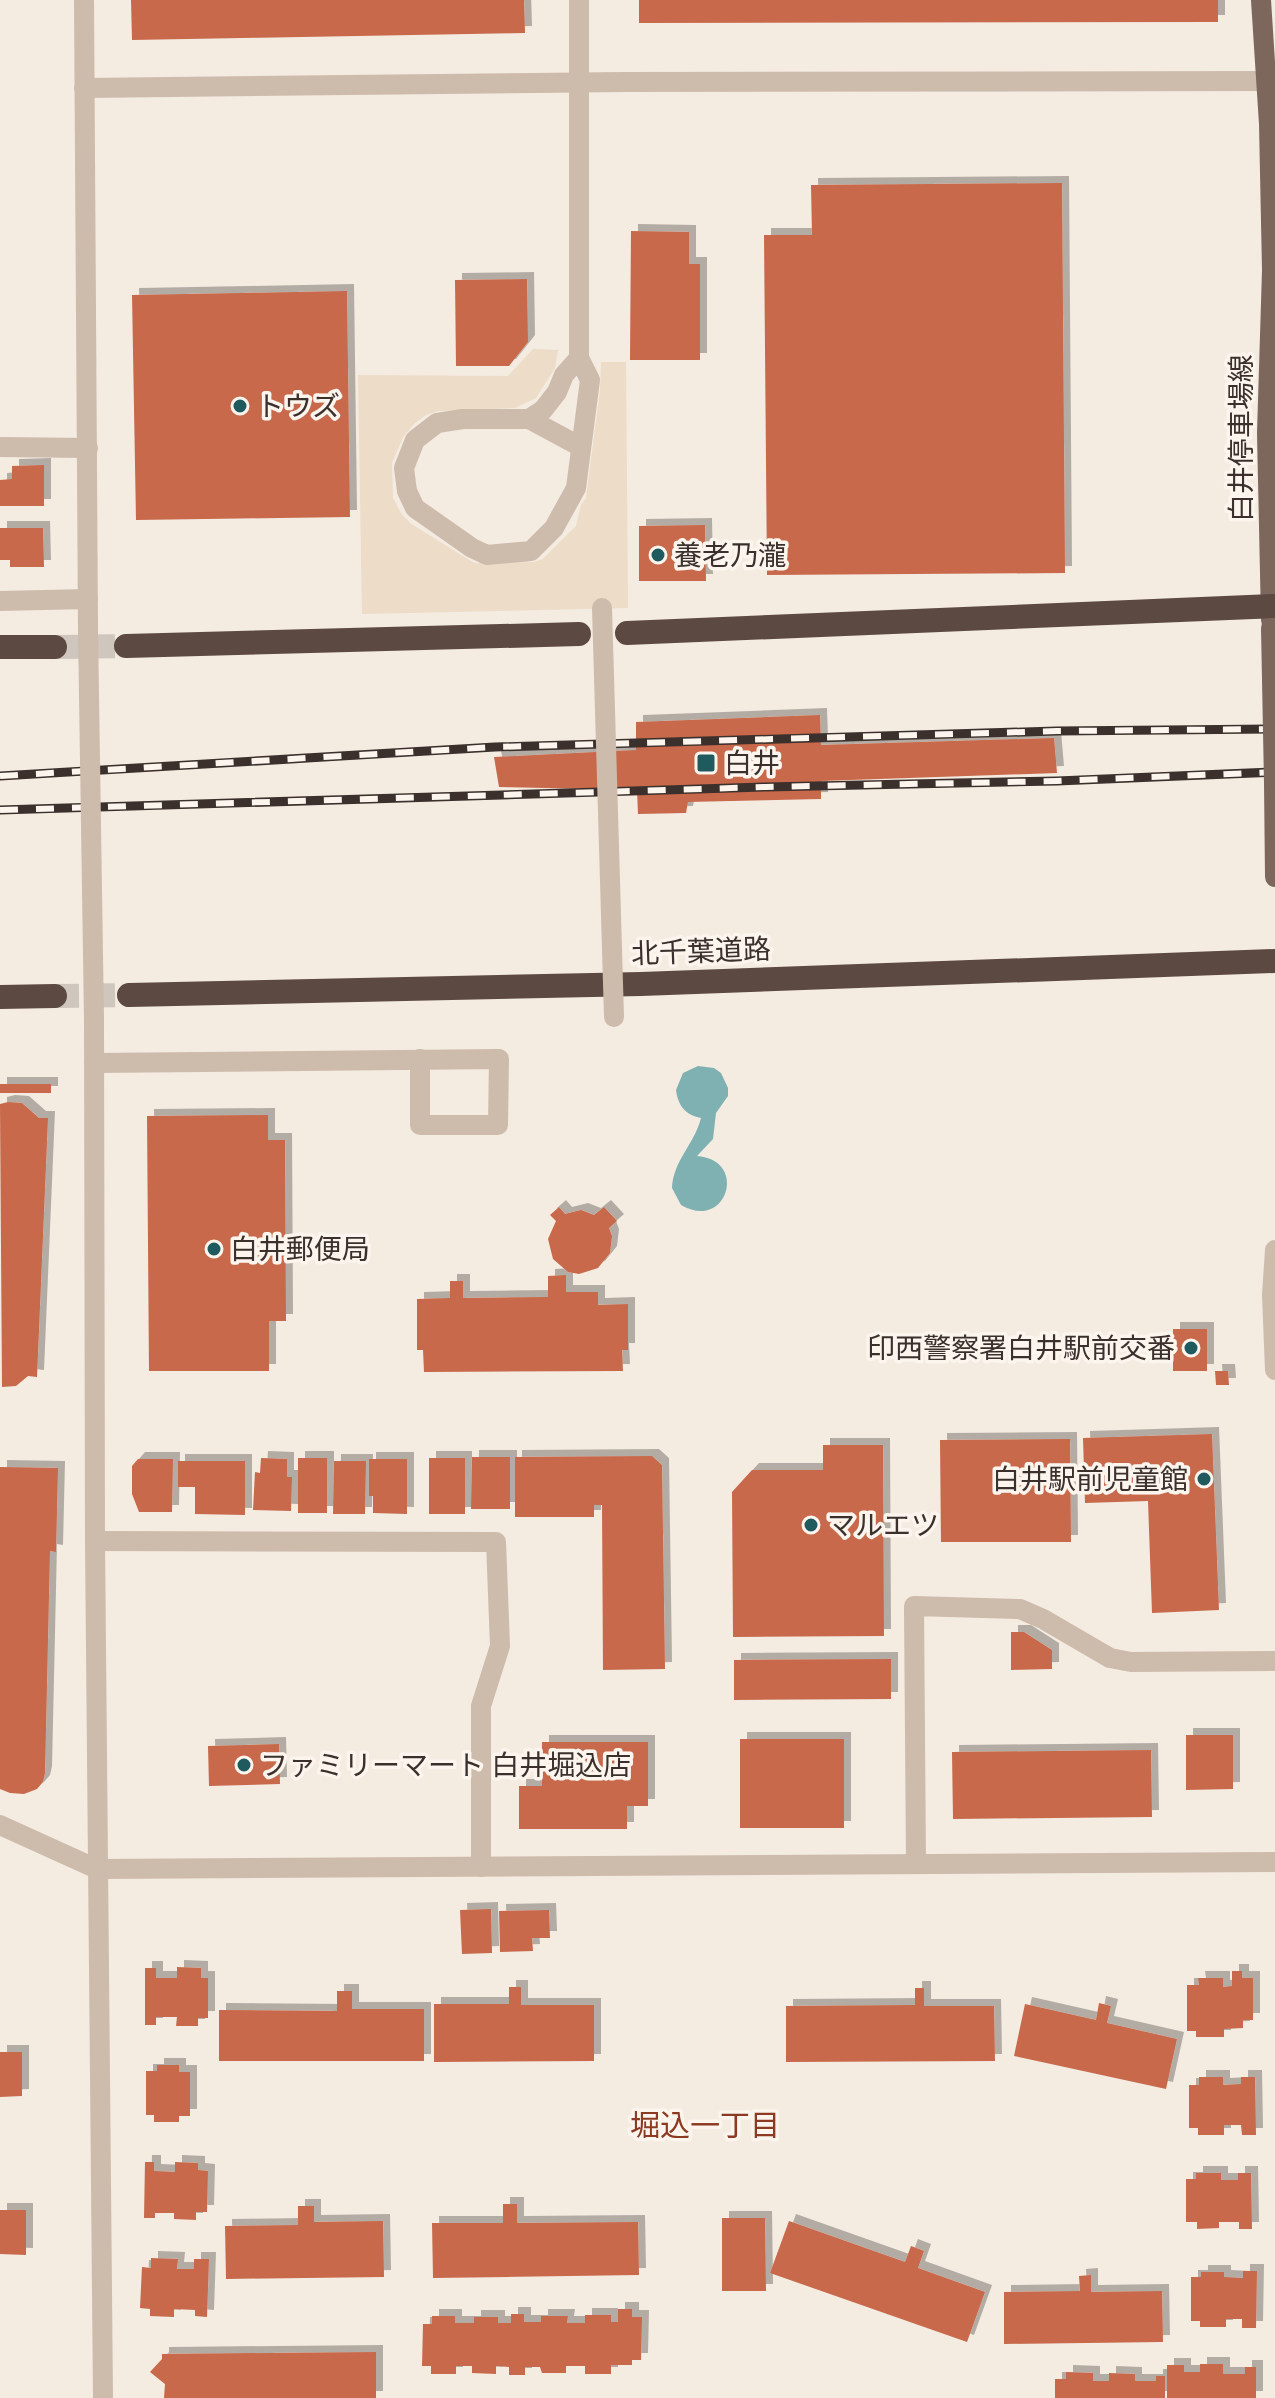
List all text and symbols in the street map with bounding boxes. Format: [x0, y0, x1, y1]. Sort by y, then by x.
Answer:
street label: 白井停車場線 [1225, 354, 1258, 522]
place label: トウズ [256, 390, 340, 423]
marker: トウズ [231, 397, 249, 415]
place label: 養老乃瀧 [674, 539, 786, 572]
marker: 養老乃瀧 [649, 546, 667, 564]
place label: 白井 [724, 747, 780, 780]
marker: 白井 [695, 752, 717, 774]
street label: 北千葉道路 [630, 933, 772, 970]
place label: 白井郵便局 [230, 1233, 370, 1266]
marker: 白井郵便局 [205, 1240, 223, 1258]
place label: 印西警察署白井駅前交番 [867, 1332, 1175, 1365]
marker: 印西警察署白井駅前交番 [1182, 1339, 1200, 1357]
place label: 白井駅前児童館 [992, 1463, 1188, 1496]
marker: 白井駅前児童館 [1195, 1470, 1213, 1488]
place label: マルエツ [827, 1509, 939, 1542]
marker: マルエツ [802, 1516, 820, 1534]
place label: ファミリーマート 白井堀込店 [260, 1749, 631, 1782]
marker: ファミリーマート 白井堀込店 [235, 1756, 253, 1774]
district label: 堀込一丁目 [630, 2108, 780, 2143]

